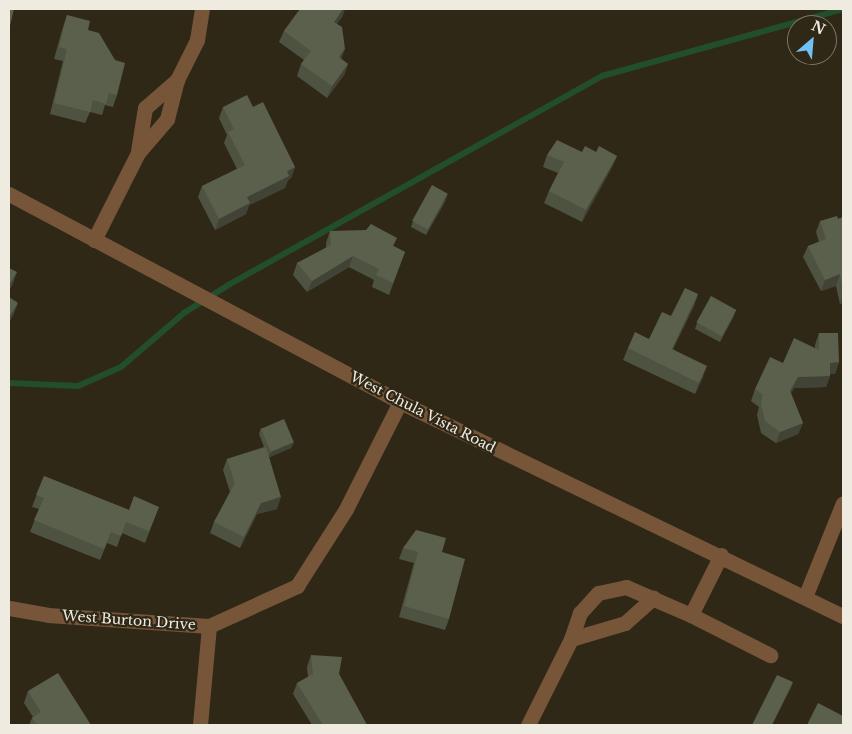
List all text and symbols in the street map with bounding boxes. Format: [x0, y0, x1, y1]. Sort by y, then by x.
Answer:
north arrow [787, 15, 837, 65]
text: N [808, 17, 828, 39]
street label: West Chula Vista Road [347, 368, 499, 456]
street label: West Burton Drive [62, 607, 196, 633]

